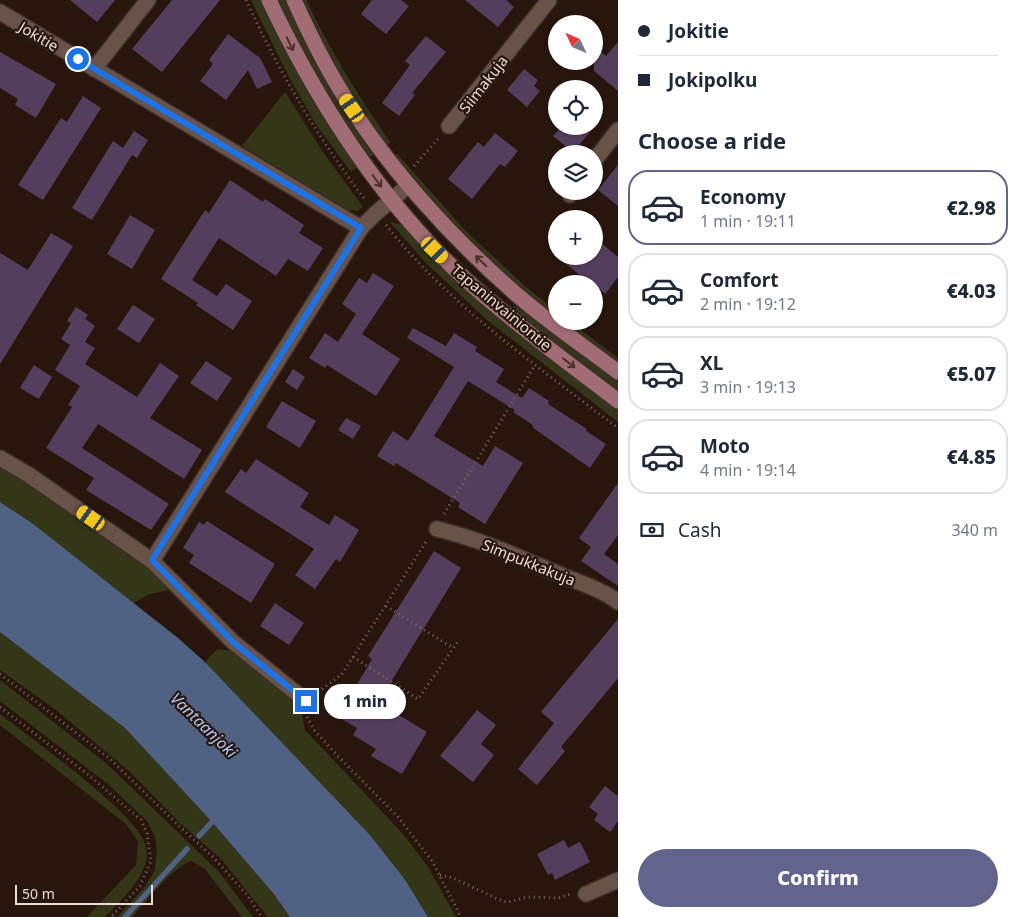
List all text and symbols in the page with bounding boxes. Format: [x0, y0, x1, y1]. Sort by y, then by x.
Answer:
street label: Jokitie [14, 15, 62, 56]
north arrow [548, 15, 602, 70]
map controls [548, 15, 603, 330]
text: Jokitie [668, 18, 729, 44]
one-way arrow [286, 36, 295, 51]
route start [67, 48, 89, 70]
street label: Siimakuja [454, 51, 512, 117]
text: Jokipolku [668, 67, 757, 93]
button: locate [548, 80, 603, 135]
car [337, 91, 366, 125]
text: Choose a ride [638, 125, 786, 155]
button: layers [548, 145, 603, 200]
one-way arrow [371, 174, 382, 187]
text: Economy [700, 184, 786, 210]
icon: car [640, 185, 685, 230]
text: €2.98 [947, 195, 996, 221]
button: + [548, 210, 603, 265]
text: 1 min · 19:11 [700, 210, 796, 232]
car [418, 234, 451, 266]
one-way arrow [475, 255, 488, 267]
street label: Tapaninvainiontie [448, 259, 556, 355]
text: Comfort [700, 267, 779, 293]
icon: car [640, 268, 685, 313]
button: − [548, 275, 603, 330]
text: €4.03 [947, 278, 996, 304]
text: 2 min · 19:12 [700, 293, 796, 315]
text: XL [700, 350, 723, 376]
icon: car [640, 351, 685, 396]
one-way arrow [562, 357, 575, 368]
text: €5.07 [947, 361, 996, 387]
text: 3 min · 19:13 [700, 376, 796, 398]
text: Moto [700, 433, 750, 459]
icon: car [640, 434, 685, 479]
text: €4.85 [947, 444, 996, 470]
text: 4 min · 19:14 [700, 459, 796, 481]
car [74, 503, 107, 533]
icon: cash [638, 516, 666, 544]
text: Cash [678, 517, 722, 543]
text: 340 m [951, 519, 998, 541]
street label: Simpukkakuja [480, 534, 578, 590]
callout: 1 min [324, 684, 406, 718]
water label: Vantaanjoki [166, 688, 243, 763]
route end [295, 690, 317, 712]
text: 1 min [343, 690, 387, 712]
button: Confirm [638, 849, 998, 907]
scale bar [15, 882, 152, 905]
text: 50 m [22, 884, 55, 903]

